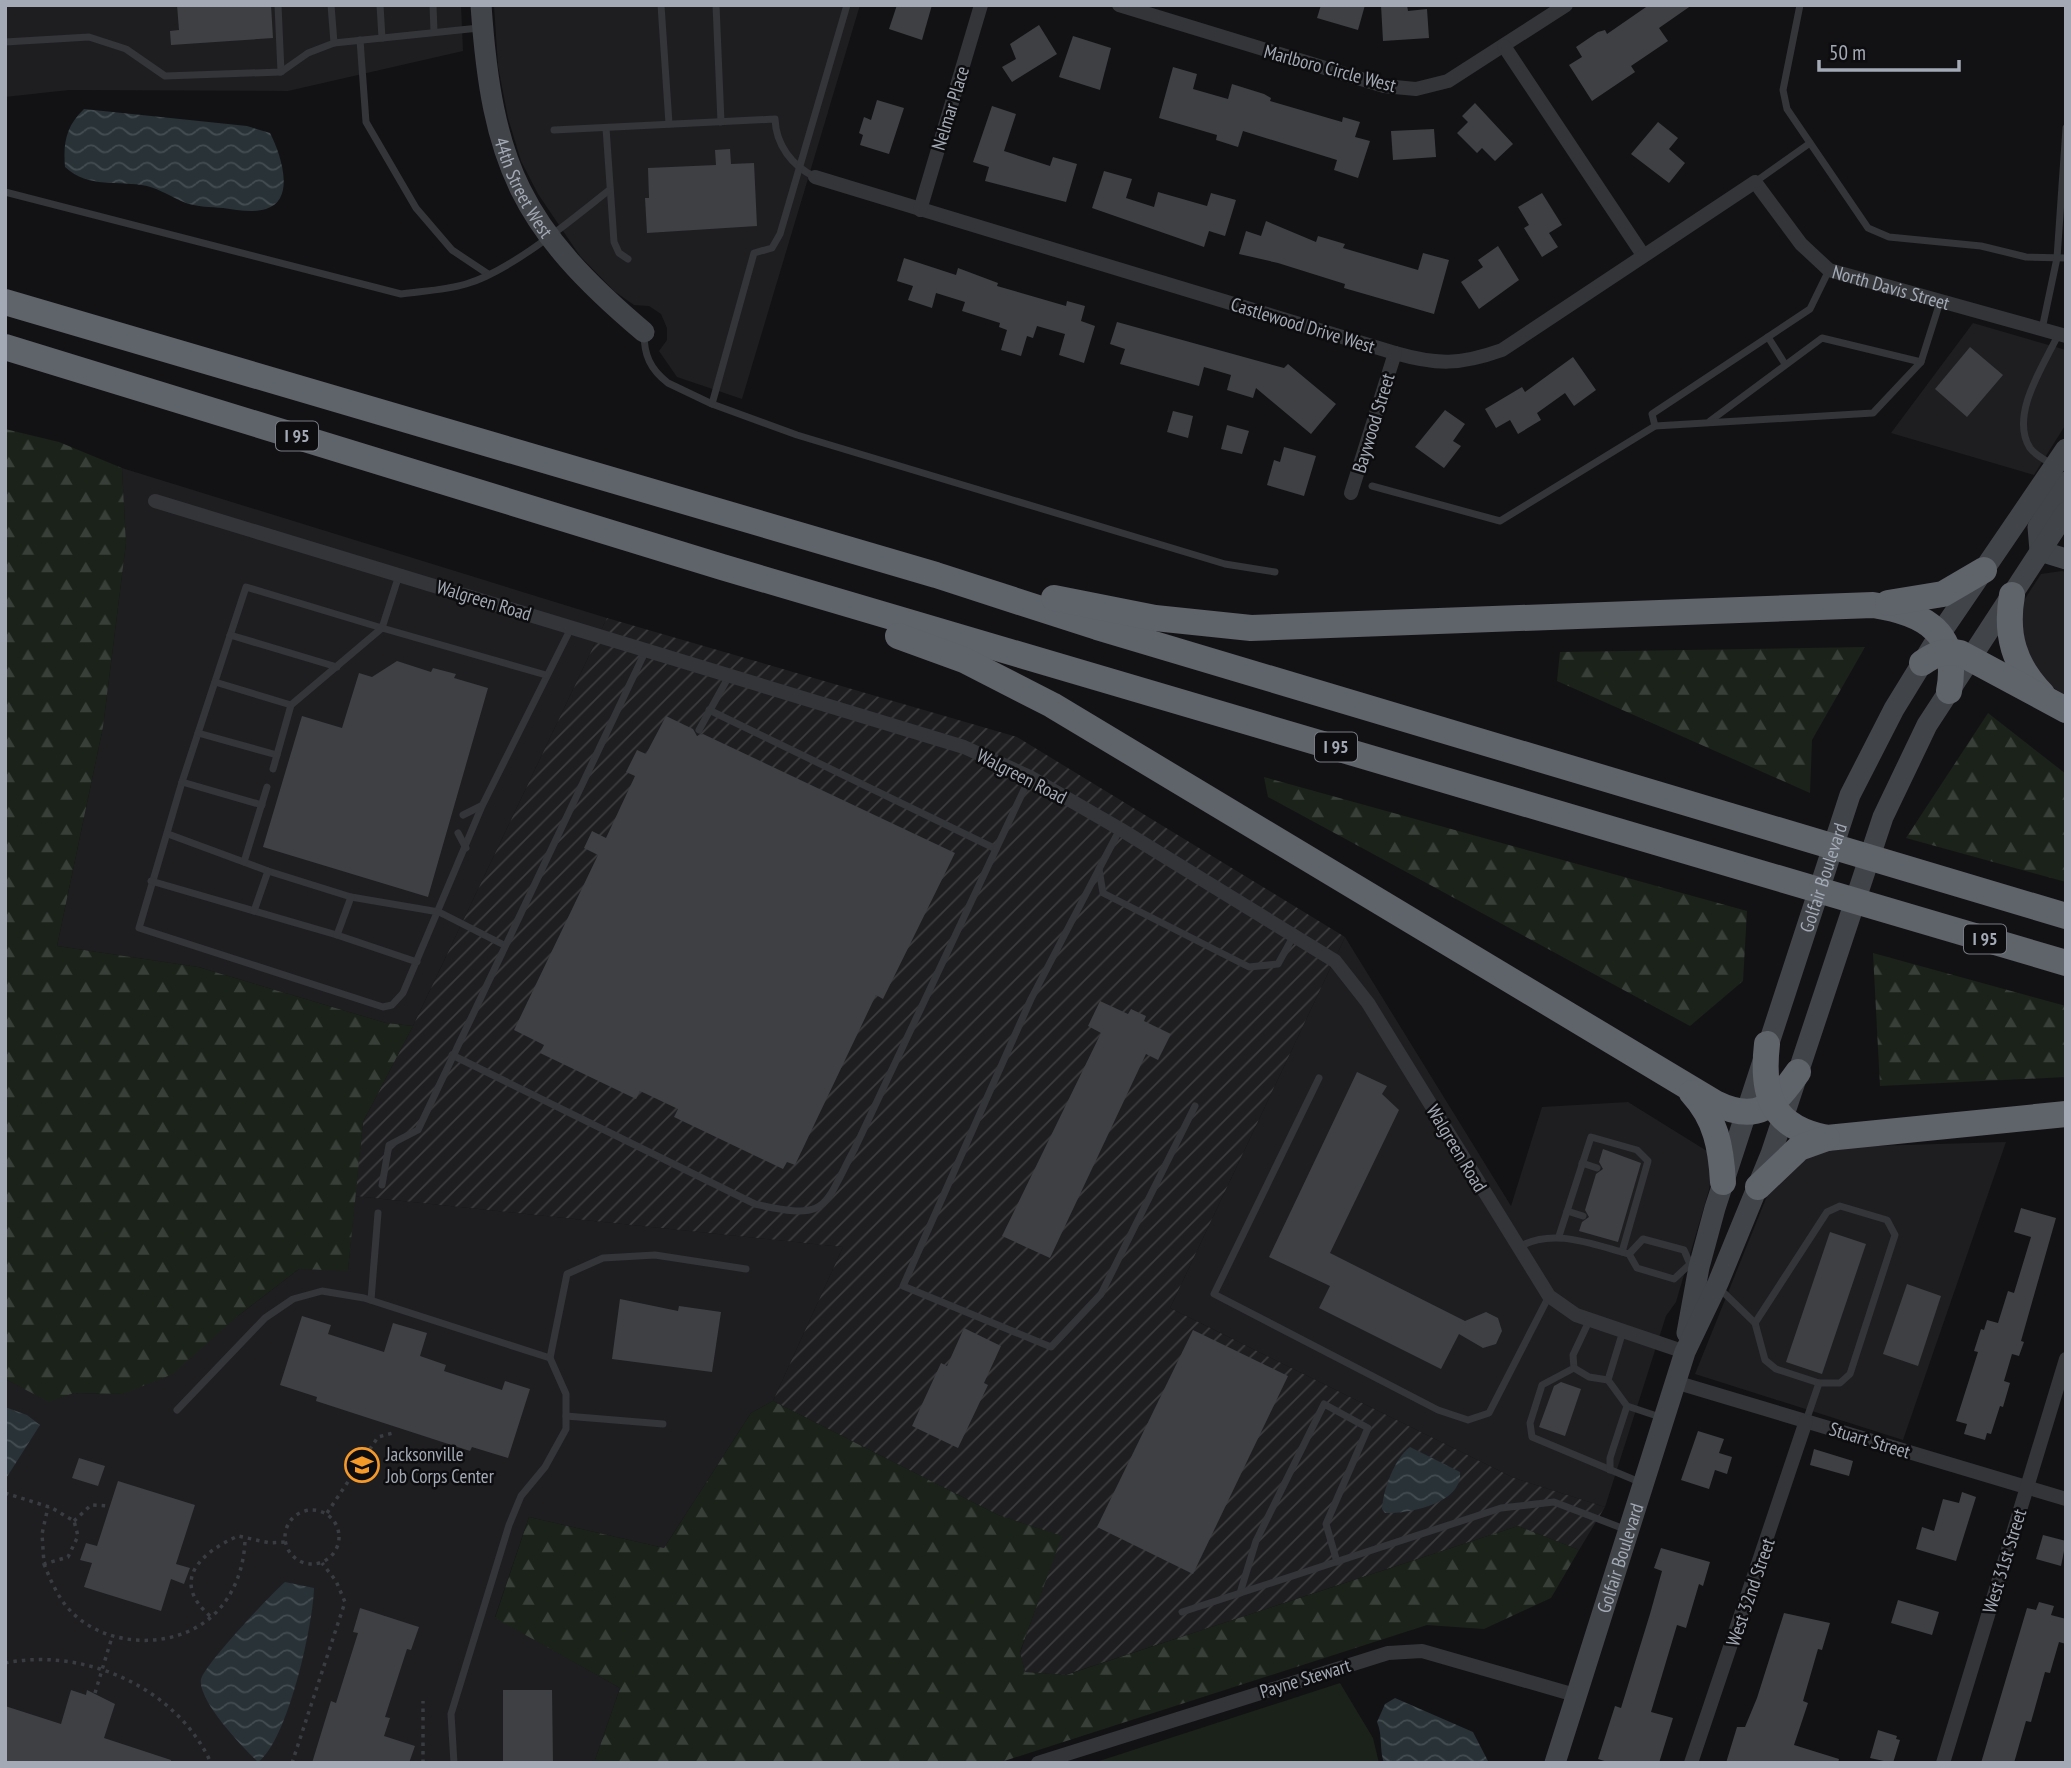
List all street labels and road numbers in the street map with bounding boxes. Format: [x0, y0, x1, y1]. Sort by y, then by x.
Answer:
street label: Marlboro Circle West [1261, 39, 1399, 97]
street label: Nelmar Place [926, 63, 974, 153]
street label: 44th Street West [489, 134, 559, 243]
street label: North Davis Street [1830, 260, 1953, 315]
street label: Castlewood Drive West [1228, 292, 1379, 359]
street label: Baywood Street [1346, 370, 1400, 476]
road number: I 95 [276, 422, 318, 450]
street label: Walgreen Road [434, 574, 534, 626]
road number: I 95 [1315, 732, 1357, 762]
street label: Walgreen Road [973, 743, 1071, 809]
street label: Golfair Boulevard [1794, 820, 1852, 935]
road number: I 95 [1964, 924, 2006, 954]
street label: Walgreen Road [1422, 1100, 1492, 1196]
street label: Stuart Street [1827, 1416, 1914, 1464]
street label: Golfair Boulevard [1591, 1500, 1648, 1616]
street label: West 31st Street [1977, 1505, 2031, 1616]
street label: West 32nd Street [1720, 1534, 1780, 1649]
street label: Payne Stewart [1257, 1653, 1354, 1703]

